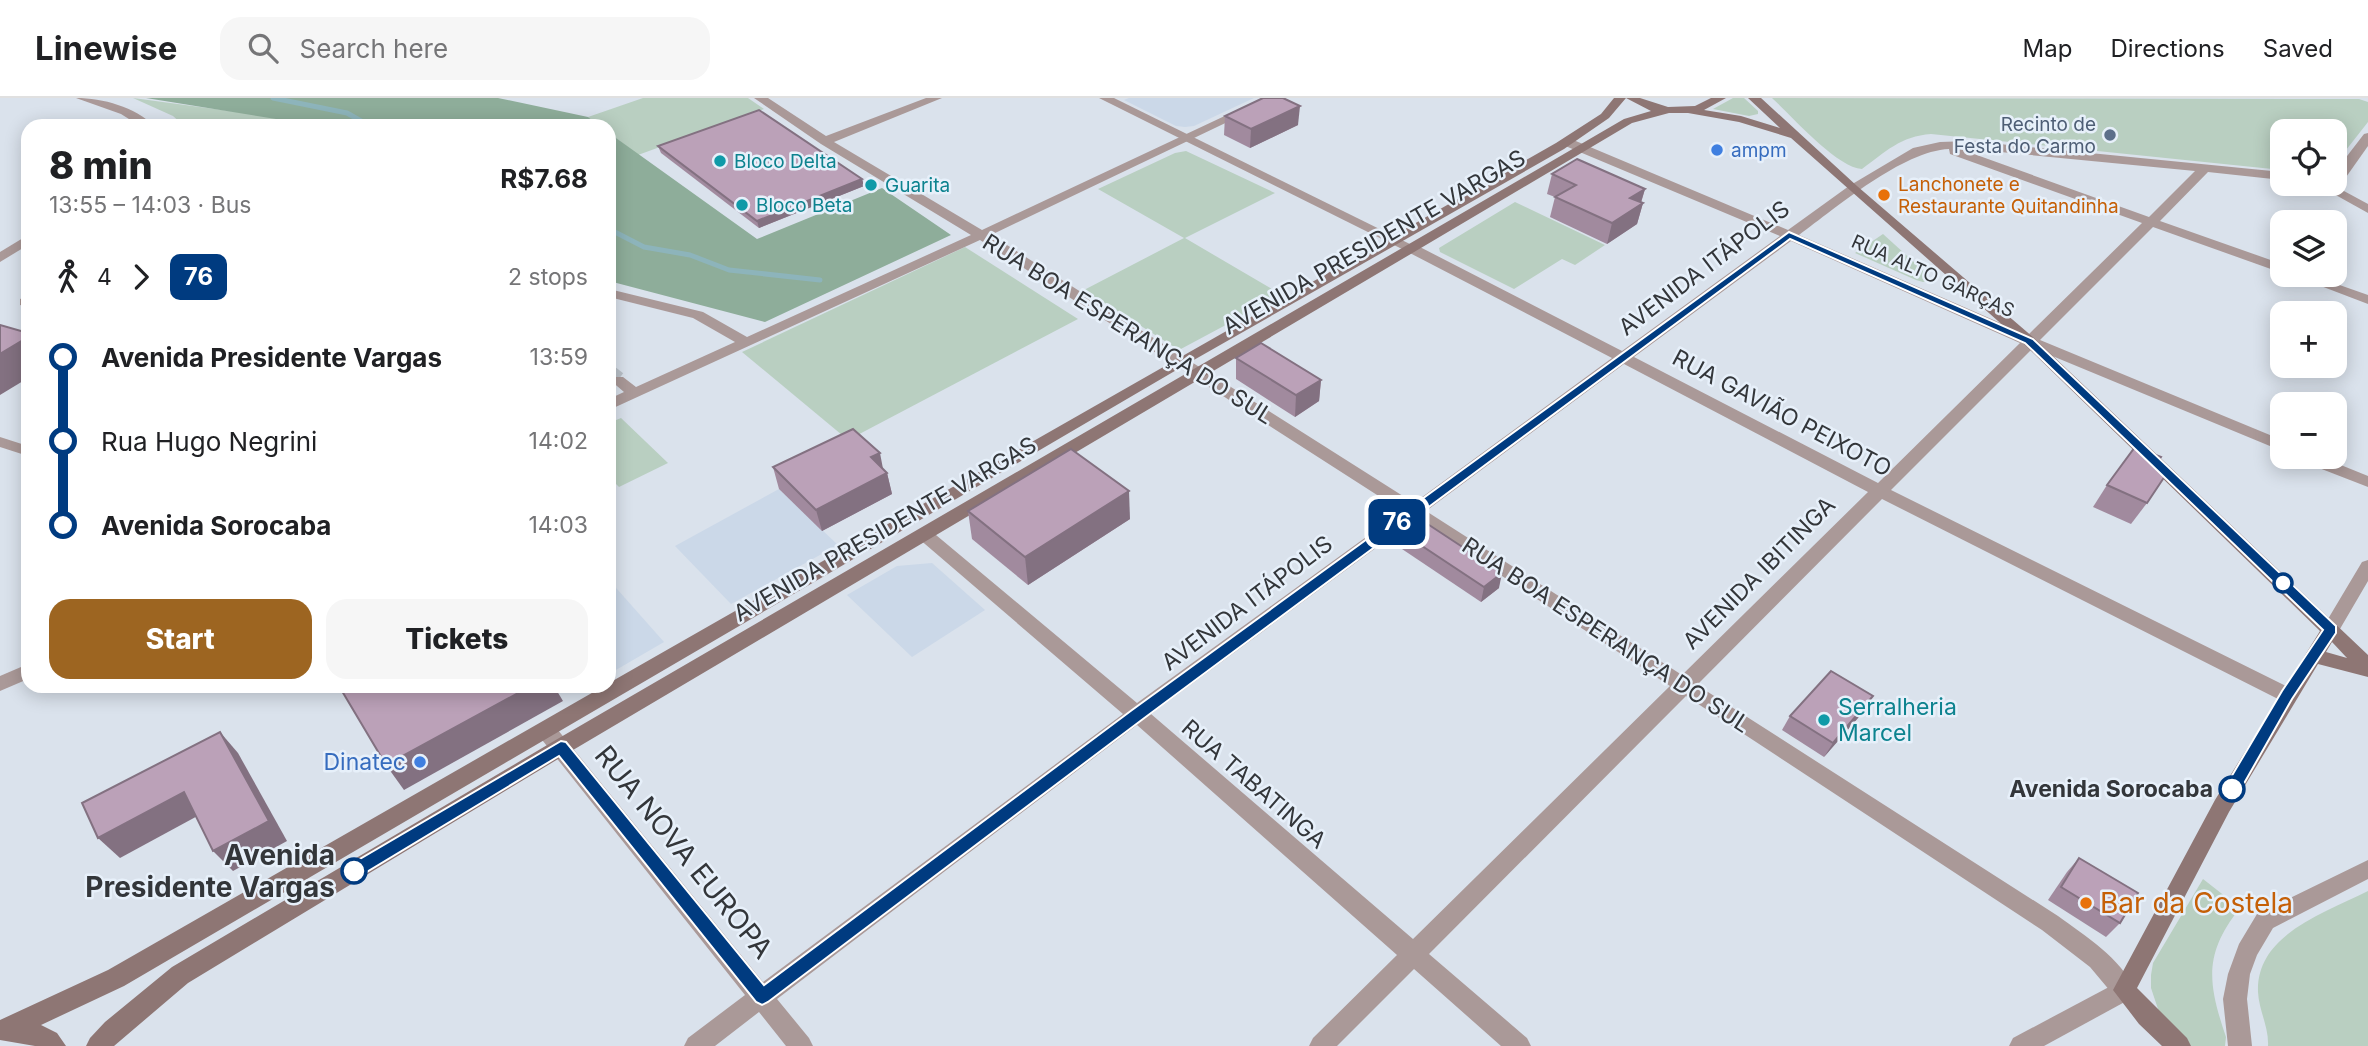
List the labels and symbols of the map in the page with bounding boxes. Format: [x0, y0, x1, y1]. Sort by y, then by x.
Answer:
place label: Recinto de Festa do Carmo [1954, 113, 2096, 158]
marker: Recinto de Festa do Carmo [2102, 127, 2118, 143]
place label: ampm [1731, 139, 1787, 162]
marker: ampm [1709, 142, 1725, 158]
street label: AVENIDA PRESIDENTE VARGAS [1218, 144, 1530, 340]
place label: Bloco Delta [734, 150, 837, 173]
marker: Bloco Delta [712, 153, 728, 169]
place label: Lanchonete e Restaurante Quitandinha [1898, 173, 2119, 218]
place label: Guarita [885, 174, 950, 197]
marker: Guarita [863, 177, 879, 193]
marker: Lanchonete e Restaurante Quitandinha [1876, 187, 1892, 203]
place label: Bloco Beta [756, 194, 853, 217]
street label: AVENIDA ITÁPOLIS [1613, 195, 1795, 341]
marker: Bloco Beta [734, 197, 750, 213]
street label: RUA BOA ESPERANÇA DO SUL [978, 228, 1278, 430]
street label: RUA ALTO GARÇAS [1848, 230, 2018, 322]
street label: RUA GAVIÃO PEIXOTO [1668, 343, 1896, 483]
street label: AVENIDA PRESIDENTE VARGAS [729, 431, 1041, 627]
street label: AVENIDA IBITINGA [1677, 491, 1841, 655]
line badge: 76 [1366, 499, 1428, 545]
street label: AVENIDA ITÁPOLIS [1156, 530, 1338, 676]
street label: RUA BOA ESPERANÇA DO SUL [1457, 531, 1755, 739]
unlabelled marker [2273, 573, 2293, 593]
place label: Serralheria Marcel [1838, 693, 1957, 747]
marker: Serralheria Marcel [1816, 712, 1832, 728]
street label: RUA TABATINGA [1176, 714, 1332, 854]
street label: RUA NOVA EUROPA [588, 739, 780, 965]
place label: Dinatec [323, 748, 406, 776]
marker: Dinatec [412, 754, 428, 770]
place label: Avenida Sorocaba [2009, 775, 2213, 803]
marker: Avenida Sorocaba [2219, 776, 2245, 802]
place label: Avenida Presidente Vargas [85, 838, 335, 904]
marker: Avenida Presidente Vargas [341, 858, 367, 884]
place label: Bar da Costela [2100, 886, 2293, 920]
marker: Bar da Costela [2078, 895, 2094, 911]

